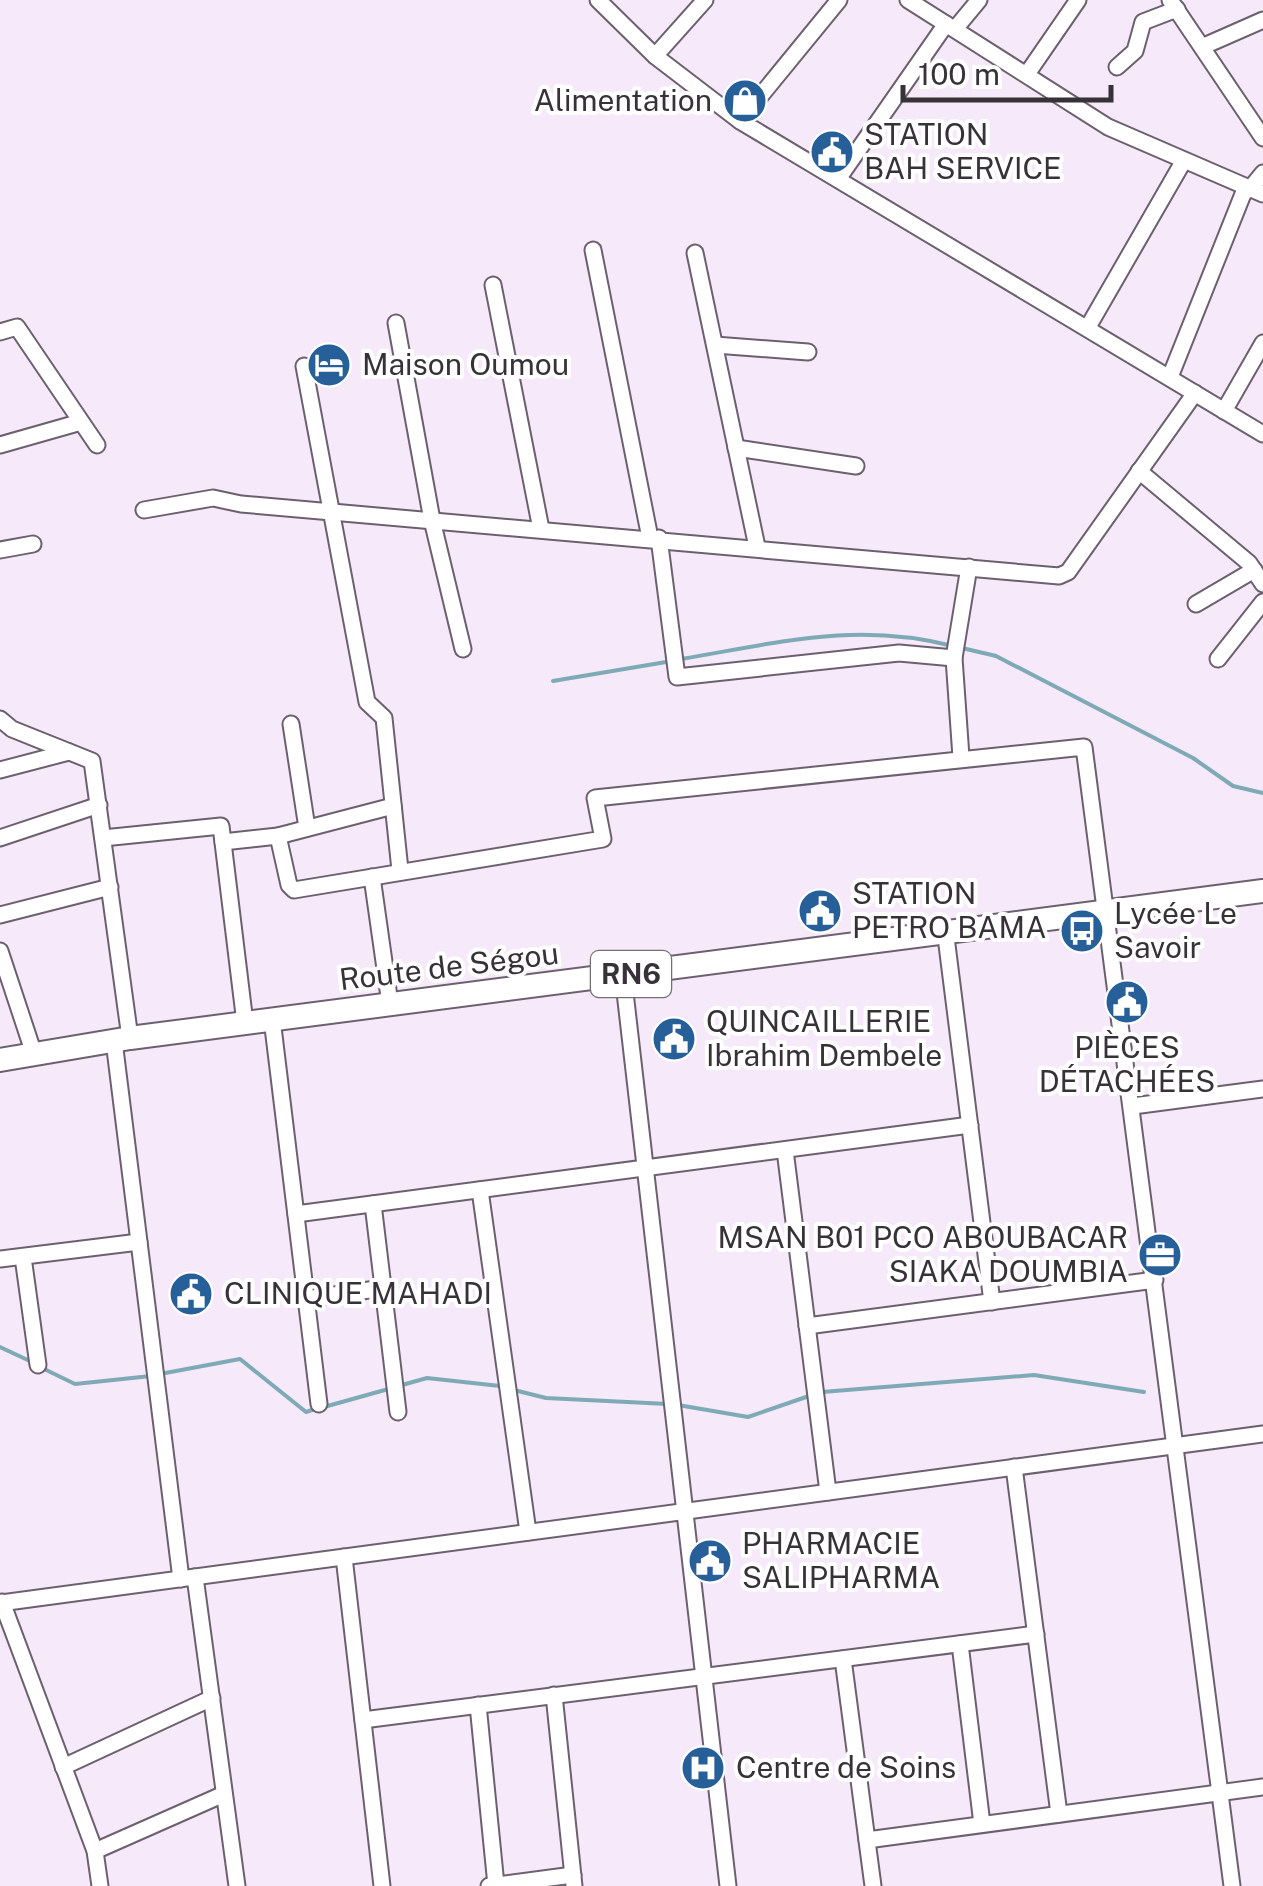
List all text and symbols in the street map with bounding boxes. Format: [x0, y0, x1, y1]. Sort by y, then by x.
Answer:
scale bar [903, 40, 1110, 102]
text: 100 m [918, 56, 1000, 92]
shop icon: Alimentation [722, 78, 768, 124]
place label: Alimentation [534, 82, 712, 118]
place label: STATION BAH SERVICE [864, 116, 1062, 186]
public building icon: STATION BAH SERVICE [809, 129, 855, 175]
hotel icon: Maison Oumou [306, 342, 352, 388]
place label: Maison Oumou [362, 346, 569, 382]
place label: STATION PETRO BAMA [852, 875, 1046, 945]
public building icon: STATION PETRO BAMA [797, 888, 843, 934]
place label: Lycée Le Savoir [1114, 895, 1237, 965]
bus stop icon: Lycée Le Savoir [1059, 908, 1105, 954]
street label: Route de Ségou [337, 935, 561, 997]
road number: RN6 [591, 951, 671, 997]
public building icon: PIÈCES DÉTACHÉES [1104, 979, 1150, 1025]
place label: QUINCAILLERIE Ibrahim Dembele [706, 1003, 942, 1073]
public building icon: QUINCAILLERIE Ibrahim Dembele [651, 1016, 697, 1062]
place label: PIÈCES DÉTACHÉES [1039, 1029, 1215, 1099]
place label: MSAN B01 PCO ABOUBACAR SIAKA DOUMBIA [718, 1219, 1128, 1289]
office icon: MSAN B01 PCO ABOUBACAR SIAKA DOUMBIA [1137, 1232, 1183, 1278]
public building icon: CLINIQUE MAHADI [168, 1271, 214, 1317]
place label: CLINIQUE MAHADI [224, 1275, 492, 1311]
place label: PHARMACIE SALIPHARMA [742, 1525, 940, 1595]
public building icon: PHARMACIE SALIPHARMA [687, 1538, 733, 1584]
hospital icon: Centre de Soins [680, 1745, 726, 1791]
place label: Centre de Soins [736, 1749, 956, 1785]

